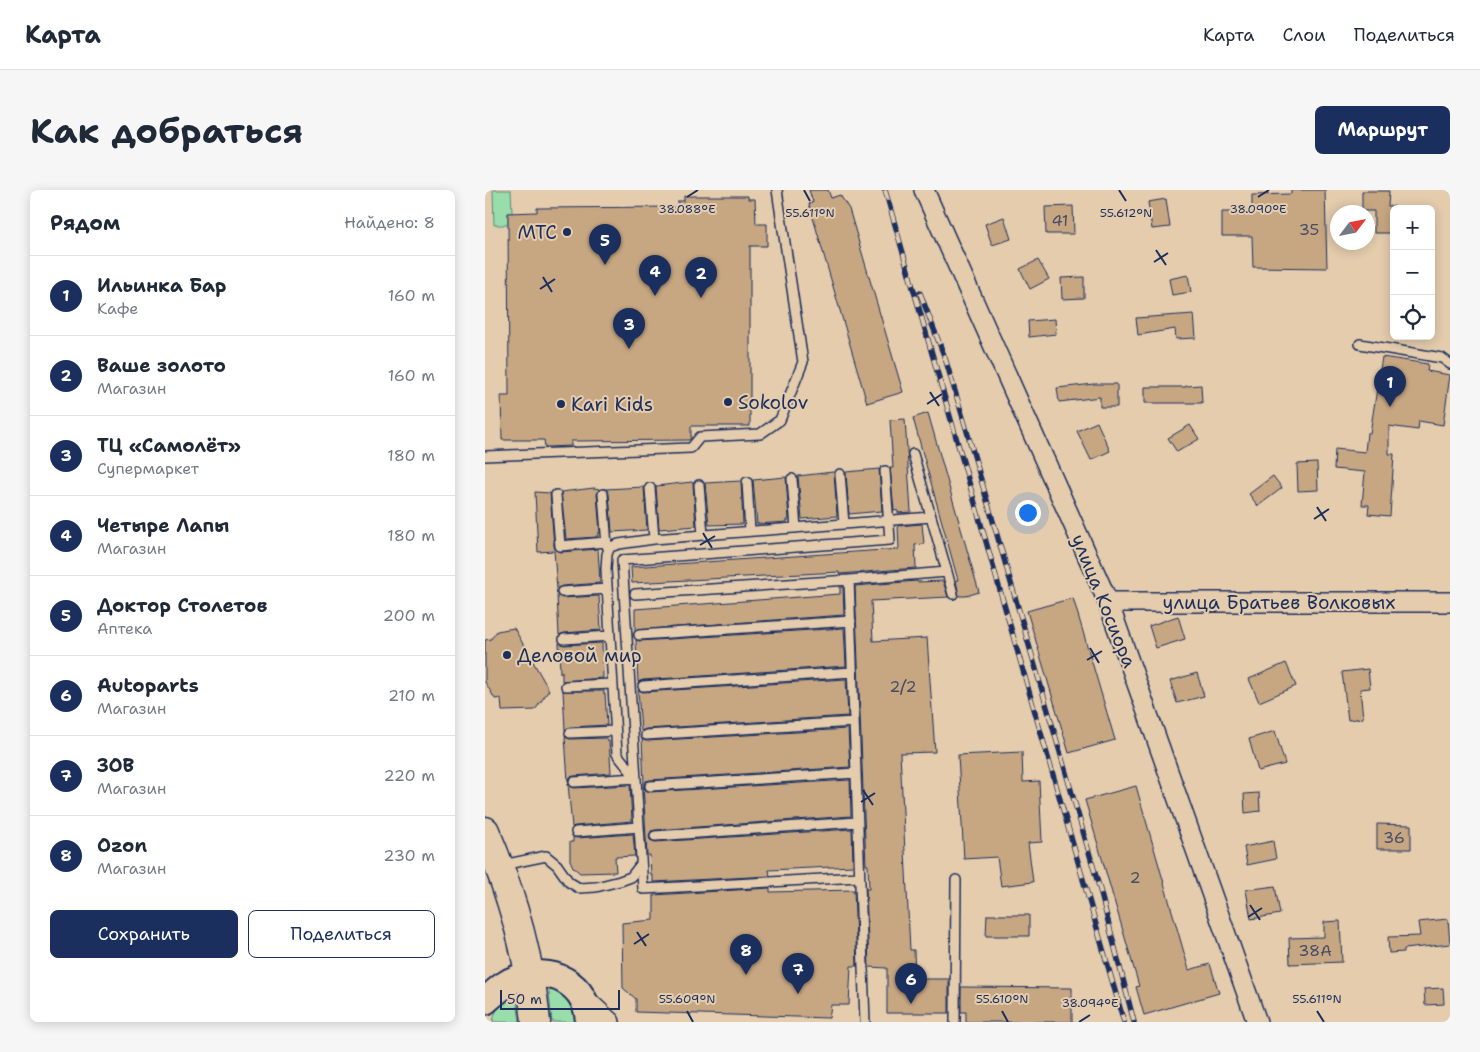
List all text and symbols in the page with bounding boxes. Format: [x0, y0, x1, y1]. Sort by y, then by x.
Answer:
text: Карта [25, 19, 101, 51]
text: Карта [1203, 23, 1254, 47]
text: Слои [1282, 23, 1326, 47]
text: Поделиться [1354, 23, 1455, 47]
button: Маршрут [1315, 106, 1450, 154]
text: Как добраться [30, 107, 303, 154]
text: 38.088°E [658, 201, 716, 217]
text: 38.090°E [1229, 201, 1287, 217]
text: 55.611°N [785, 205, 835, 221]
text: 55.612°N [1100, 205, 1152, 221]
north arrow [1330, 205, 1375, 250]
map controls [1390, 205, 1435, 340]
button: + [1390, 205, 1435, 250]
text: Рядом [50, 209, 120, 237]
house number: 41 [1051, 210, 1069, 231]
text: Найдено: 8 [344, 212, 435, 233]
house number: 35 [1299, 219, 1319, 240]
place label: МТС [517, 220, 557, 245]
pin: 5 [589, 224, 621, 265]
marker: МТС [561, 226, 573, 238]
button: − [1390, 250, 1435, 295]
pin: 4 [639, 255, 671, 296]
pin: 2 [685, 257, 717, 298]
text: Ильинка Бар [97, 273, 226, 298]
text: 1 [62, 285, 70, 306]
text: 160 m [388, 285, 435, 306]
button: locate [1390, 295, 1435, 340]
text: Кафе [97, 298, 138, 319]
pin: 3 [613, 308, 645, 349]
text: Ваше золото [97, 353, 226, 378]
text: 2 [60, 365, 72, 386]
text: 160 m [388, 365, 435, 386]
pin: 1 [1374, 366, 1406, 407]
text: Магазин [97, 378, 166, 399]
place label: Sokolov [738, 390, 808, 415]
place label: Kari Kids [571, 392, 653, 417]
marker: Sokolov [722, 396, 734, 408]
marker: Kari Kids [555, 398, 567, 410]
text: ТЦ «Самолёт» [97, 433, 241, 458]
text: 3 [60, 445, 72, 466]
text: 180 m [387, 445, 435, 466]
text: Супермаркет [97, 458, 199, 479]
your location [1015, 500, 1041, 526]
text: Четыре Лапы [97, 513, 229, 538]
text: 4 [60, 525, 72, 546]
text: 180 m [387, 525, 435, 546]
street label: улица Косиора [1066, 530, 1142, 672]
text: Магазин [97, 538, 166, 559]
street label: улица Братьев Волковых [1163, 590, 1396, 615]
text: Доктор Столетов [97, 593, 267, 618]
text: 5 [61, 605, 71, 626]
text: 200 m [383, 605, 435, 626]
text: Аптека [97, 618, 152, 639]
place label: Деловой мир [517, 643, 642, 668]
marker: Деловой мир [501, 649, 513, 661]
text: Autoparts [97, 673, 199, 698]
house number: 2/2 [889, 676, 917, 697]
text: 6 [60, 685, 72, 706]
text: 210 m [388, 685, 435, 706]
text: Магазин [97, 698, 166, 719]
text: ЗОВ [97, 753, 134, 778]
text: 7 [60, 765, 72, 786]
text: 220 m [383, 765, 435, 786]
text: Магазин [97, 778, 166, 799]
house number: 36 [1383, 827, 1405, 848]
text: Ozon [97, 833, 147, 858]
text: 8 [60, 845, 72, 866]
text: 230 m [383, 845, 435, 866]
text: Магазин [97, 858, 166, 879]
house number: 2 [1129, 867, 1141, 888]
button: Сохранить [50, 910, 238, 958]
button: Поделиться [248, 910, 435, 958]
pin: 8 [730, 934, 762, 975]
house number: 38А [1298, 940, 1332, 961]
pin: 7 [782, 953, 814, 994]
pin: 6 [895, 963, 927, 1004]
scale bar [500, 987, 620, 1010]
text: 50 m [507, 990, 542, 1008]
text: 55.609°N [659, 991, 715, 1007]
text: 55.610°N [976, 991, 1028, 1007]
text: 55.611°N [1292, 991, 1342, 1007]
text: 38.094°E [1062, 995, 1118, 1011]

